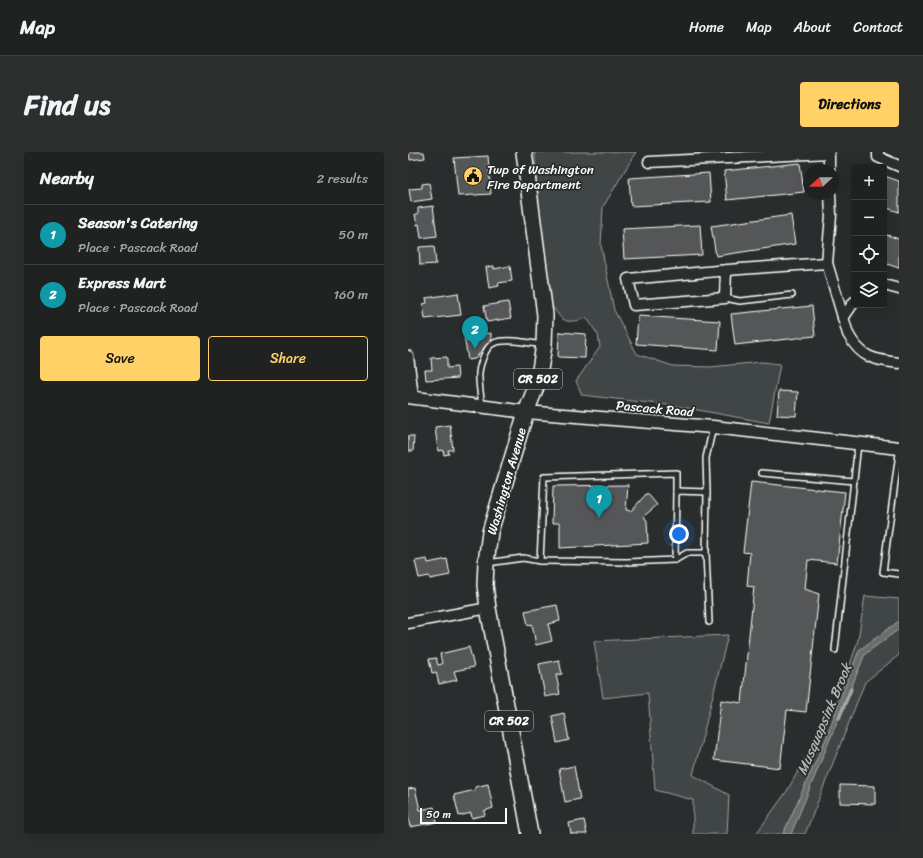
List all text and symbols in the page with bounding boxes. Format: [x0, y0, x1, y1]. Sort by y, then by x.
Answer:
text: Map [20, 11, 55, 44]
text: Home [689, 15, 724, 40]
text: Map [746, 15, 772, 40]
text: About [794, 15, 831, 40]
text: Contact [853, 15, 903, 40]
text: Find us [24, 80, 111, 129]
button: Directions [800, 82, 899, 127]
place label: Twp of Washington Fire Department [487, 158, 594, 196]
text: Nearby [40, 163, 94, 193]
north arrow [803, 164, 839, 200]
map controls [851, 164, 887, 308]
button: + [851, 164, 887, 200]
public building icon: Twp of Washington Fire Department [462, 165, 484, 187]
text: 2 results [317, 167, 368, 190]
button: − [851, 200, 887, 236]
text: Season's Catering [78, 210, 198, 236]
text: 1 [50, 223, 56, 246]
text: 50 m [338, 223, 368, 246]
text: Place · Pascack Road [78, 236, 197, 259]
button: locate [851, 236, 887, 272]
text: Express Mart [78, 270, 166, 296]
button: layers [851, 272, 887, 308]
text: 2 [49, 283, 57, 306]
text: 160 m [333, 283, 368, 306]
text: Place · Pascack Road [78, 296, 197, 319]
pin: 2 [462, 316, 488, 349]
button: Save [40, 336, 200, 381]
button: Share [208, 336, 368, 381]
road number: CR 502 [514, 369, 562, 389]
street label: Pascack Road [615, 394, 696, 423]
street label: Washington Avenue [480, 425, 533, 537]
pin: 1 [586, 485, 612, 518]
your location [669, 524, 689, 544]
water label: Musquapsink Brook [790, 658, 860, 779]
road number: CR 502 [485, 711, 533, 731]
text: 50 m [426, 805, 451, 824]
scale bar [420, 806, 507, 825]

